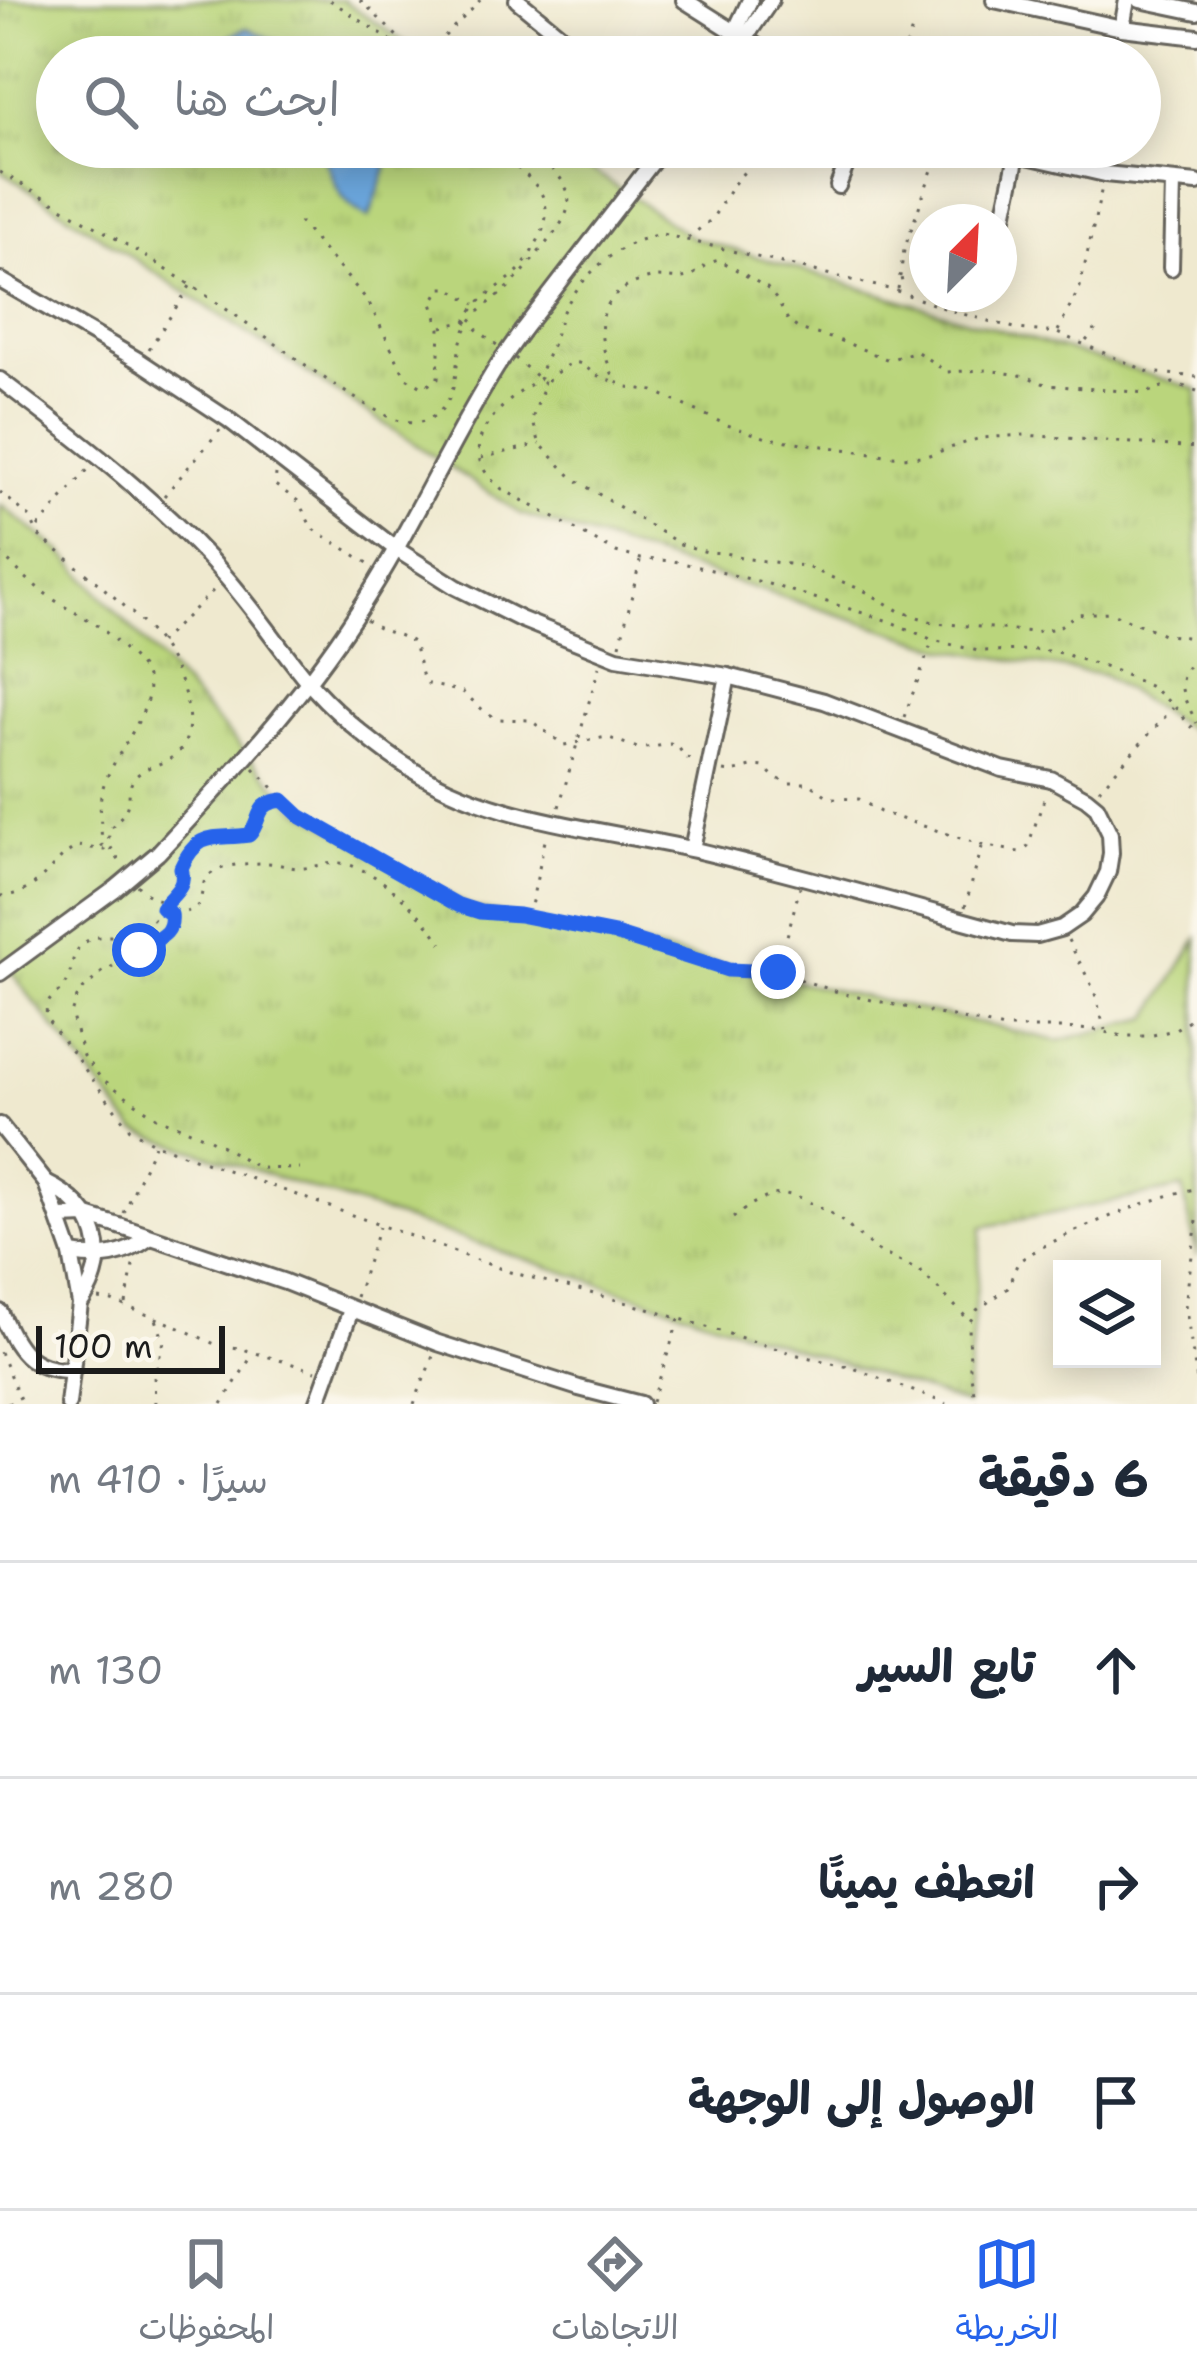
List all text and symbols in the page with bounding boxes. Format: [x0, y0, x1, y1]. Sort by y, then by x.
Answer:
search box [36, 36, 1161, 168]
icon: search [78, 69, 144, 135]
text: ابحث هنا [174, 69, 340, 129]
north arrow [909, 204, 1017, 312]
route start [112, 923, 166, 977]
route end [751, 945, 805, 999]
map controls [1053, 1260, 1161, 1368]
button: layers [1053, 1260, 1161, 1368]
scale bar [36, 1320, 225, 1373]
text: 100 m [54, 1324, 153, 1369]
text: 6 دقيقة [978, 1444, 1149, 1512]
text: سيرًا · 410 m [48, 1453, 268, 1505]
text: تابع السير [859, 1636, 1035, 1696]
icon: ahead [1083, 1637, 1149, 1703]
text: 130 m [48, 1644, 163, 1696]
text: انعطف يمينًا [819, 1852, 1035, 1912]
icon: right [1083, 1853, 1149, 1919]
text: 280 m [48, 1860, 175, 1912]
text: الوصول إلى الوجهة [688, 2068, 1035, 2128]
icon: arrive [1083, 2069, 1149, 2135]
tab: المحفوظات [138, 2231, 274, 2357]
tab: الاتجاهات [551, 2231, 679, 2357]
tab: الخريطة [956, 2231, 1059, 2357]

